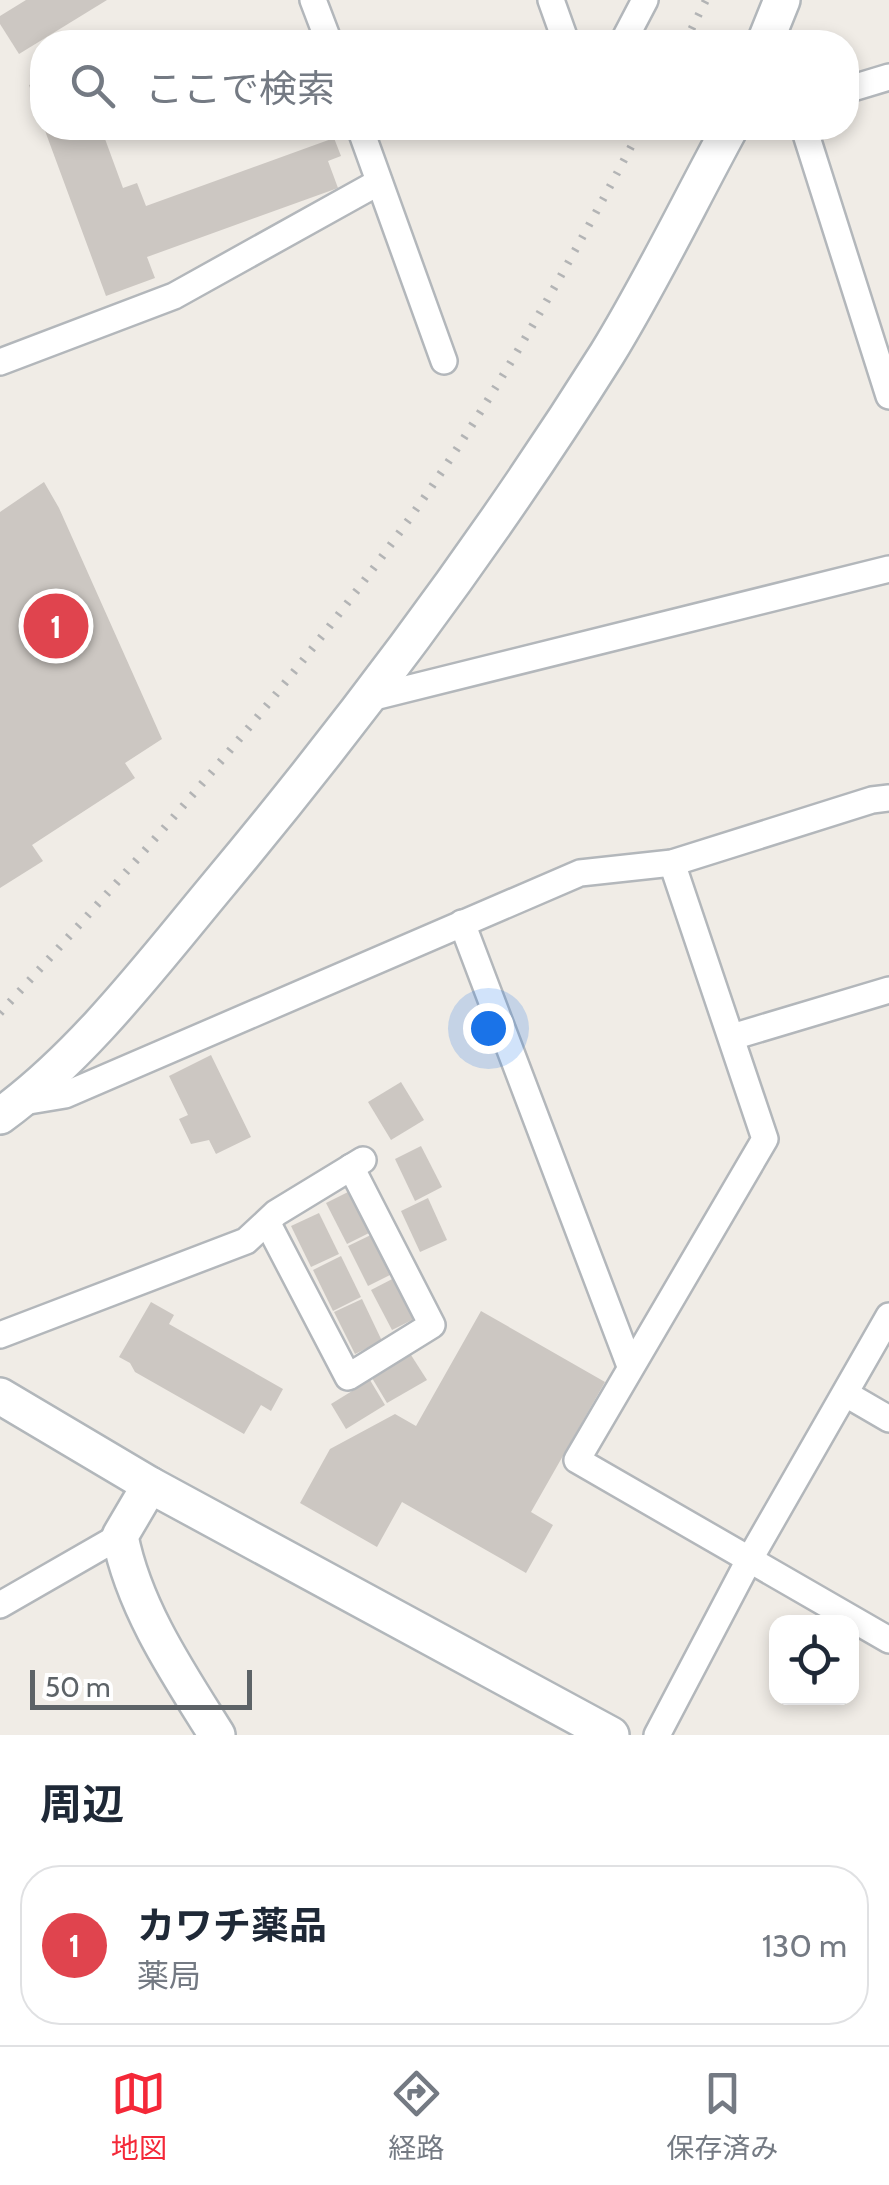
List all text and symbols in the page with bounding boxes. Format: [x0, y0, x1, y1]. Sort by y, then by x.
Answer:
search box [30, 30, 859, 140]
icon: search [65, 58, 120, 113]
text: ここで検索 [145, 65, 335, 112]
pin: 1 [23, 588, 88, 664]
your location [463, 1003, 514, 1054]
map controls [769, 1615, 859, 1705]
button: locate [769, 1615, 859, 1705]
scale bar [30, 1665, 252, 1710]
text: 50 m [45, 1670, 111, 1704]
text: 周辺 [40, 1778, 124, 1830]
text: カワチ薬品 [137, 1902, 327, 1949]
text: 1 [69, 1926, 80, 1965]
text: 130 m [762, 1926, 847, 1965]
text: 薬局 [137, 1956, 201, 1995]
tab: 地図 [111, 2066, 167, 2166]
tab: 経路 [388, 2066, 444, 2166]
tab: 保存済み [666, 2066, 778, 2166]

